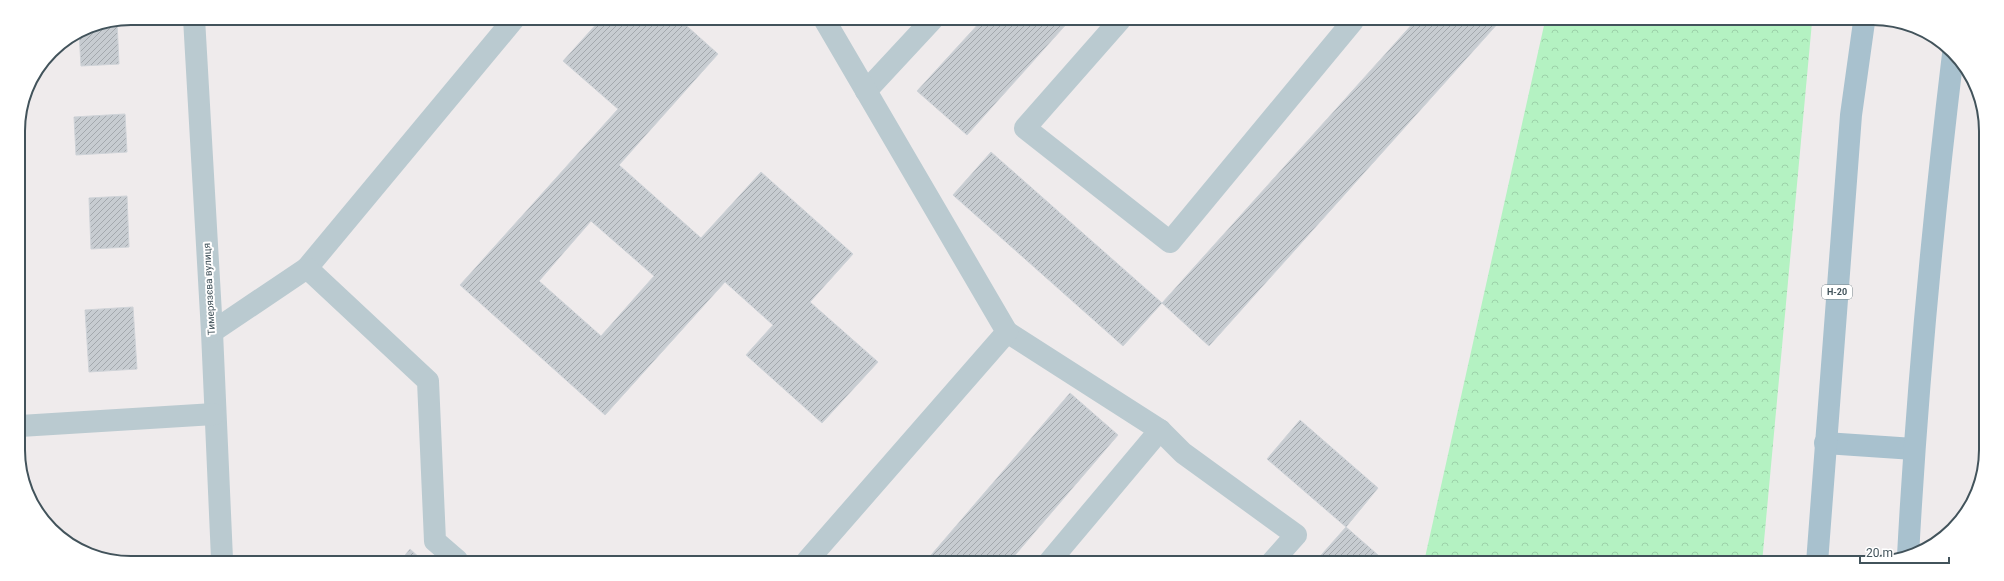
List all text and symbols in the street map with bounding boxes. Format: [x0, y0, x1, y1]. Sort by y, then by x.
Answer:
street label: Тимерязєва вулиця [201, 243, 217, 335]
road number: Н-20 [1822, 285, 1852, 299]
scale bar [1860, 539, 1949, 565]
text: 20 m [1866, 546, 1893, 560]

